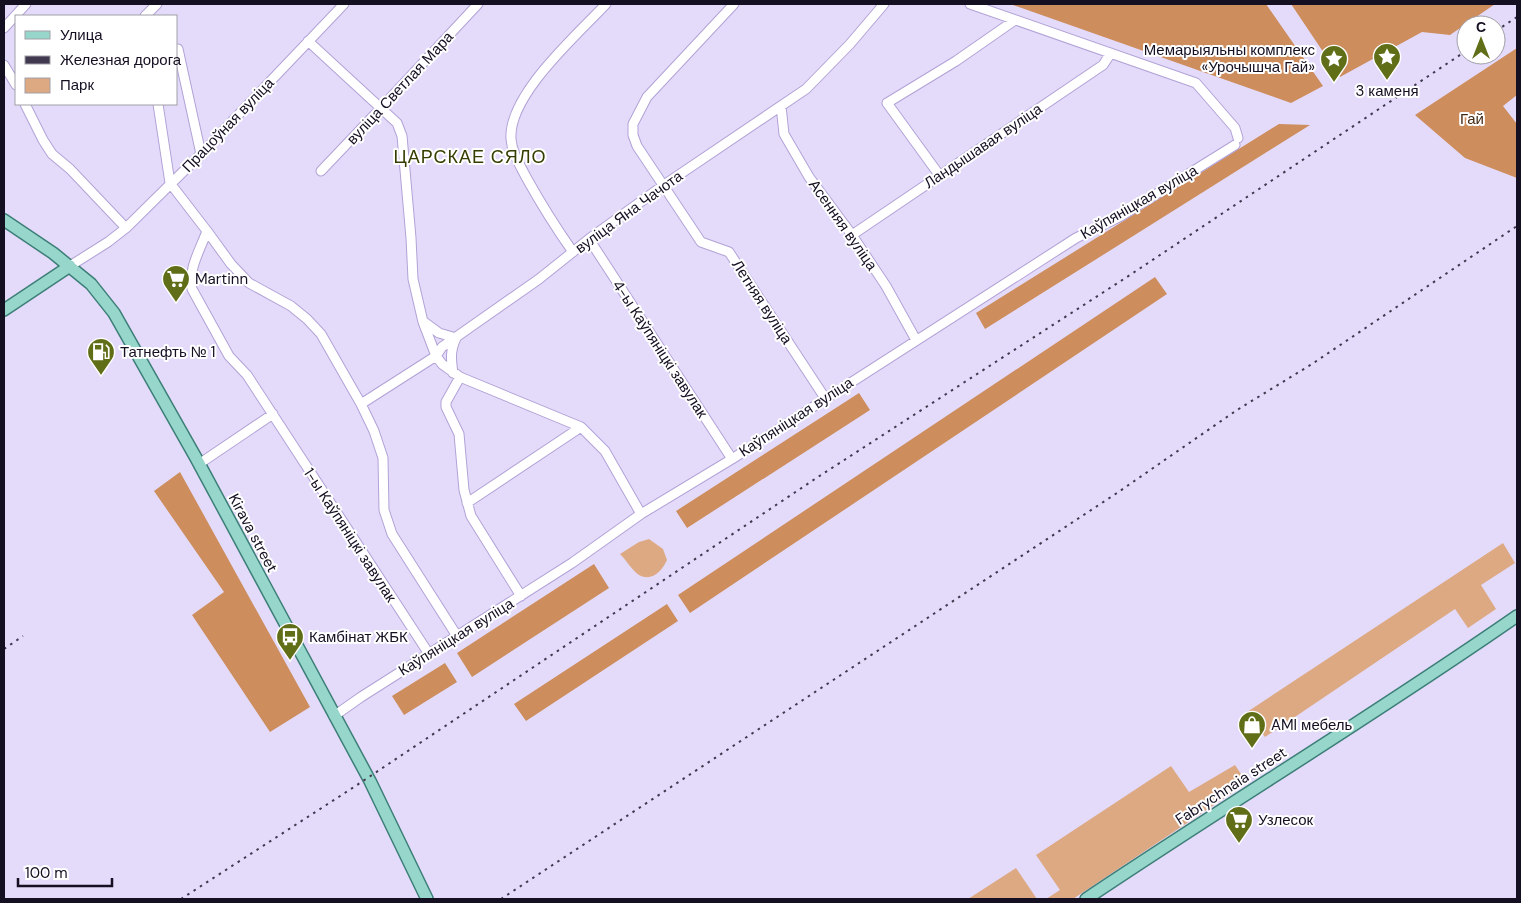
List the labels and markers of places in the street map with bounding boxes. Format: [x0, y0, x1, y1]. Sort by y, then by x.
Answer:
place label: Мемарыяльны комплекс «Урочышча Гай» [1144, 40, 1315, 77]
place icon: 3 каменя [1372, 42, 1402, 81]
place icon: Мемарыяльны комплекс «Урочышча Гай» [1319, 44, 1349, 83]
place label: 3 каменя [1355, 81, 1419, 101]
supermarket icon: Martinn [161, 264, 191, 303]
place label: Martinn [195, 269, 248, 289]
fuel station icon: Татнефть № 1 [86, 337, 116, 376]
place label: Татнефть № 1 [120, 342, 215, 362]
bus stop icon: Камбінат ЖБК [275, 622, 305, 661]
place label: Камбінат ЖБК [309, 627, 408, 647]
shop icon: AMI мебель [1237, 710, 1267, 749]
place label: AMI мебель [1271, 715, 1353, 735]
supermarket icon: Узлесок [1224, 805, 1254, 844]
place label: Узлесок [1258, 810, 1314, 830]

